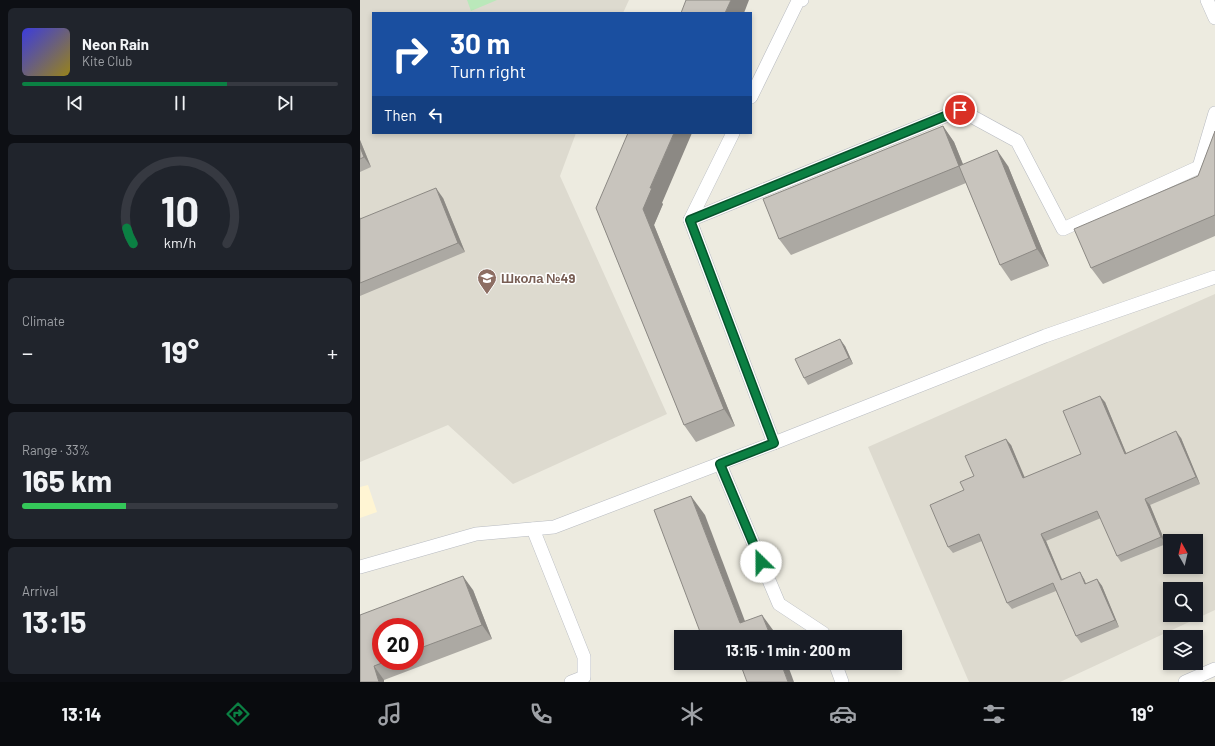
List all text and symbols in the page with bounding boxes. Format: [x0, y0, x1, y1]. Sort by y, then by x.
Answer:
text: 30 m [450, 26, 510, 60]
icon: right [384, 28, 436, 80]
text: Neon Rain [82, 35, 149, 53]
text: Kite Club [82, 53, 132, 69]
text: Turn right [450, 60, 526, 82]
icon: previous [64, 92, 86, 114]
icon: pause [169, 92, 191, 114]
icon: next [274, 92, 296, 114]
pin [943, 93, 977, 127]
icon: arrive [949, 99, 971, 121]
icon: left [425, 104, 447, 126]
text: Then [384, 106, 417, 124]
text: 10 [161, 185, 199, 235]
text: km/h [164, 234, 196, 251]
school or university icon: Школа №49 [476, 267, 498, 295]
place label: Школа №49 [501, 270, 575, 286]
text: Climate [22, 313, 65, 329]
text: 19° [161, 333, 199, 369]
text: − [22, 339, 33, 365]
text: + [327, 339, 338, 365]
text: Range · 33% [22, 442, 90, 458]
text: 165 km [22, 462, 112, 498]
north arrow [1163, 534, 1203, 574]
map controls [1163, 534, 1203, 670]
position arrow [740, 541, 782, 583]
button: search [1163, 582, 1203, 622]
text: Arrival [22, 583, 58, 599]
text: 13:15 [22, 603, 87, 639]
speed limit sign: 20 [372, 618, 424, 670]
button: layers [1163, 630, 1203, 670]
text: 13:15 · 1 min · 200 m [725, 641, 851, 659]
icon: directions [224, 700, 252, 728]
icon: music [376, 700, 404, 728]
icon: phone [527, 700, 555, 728]
icon: climate [678, 700, 706, 728]
icon: car [829, 700, 857, 728]
icon: filters [980, 700, 1008, 728]
text: 13:14 [62, 703, 101, 725]
text: 19° [1131, 703, 1153, 725]

